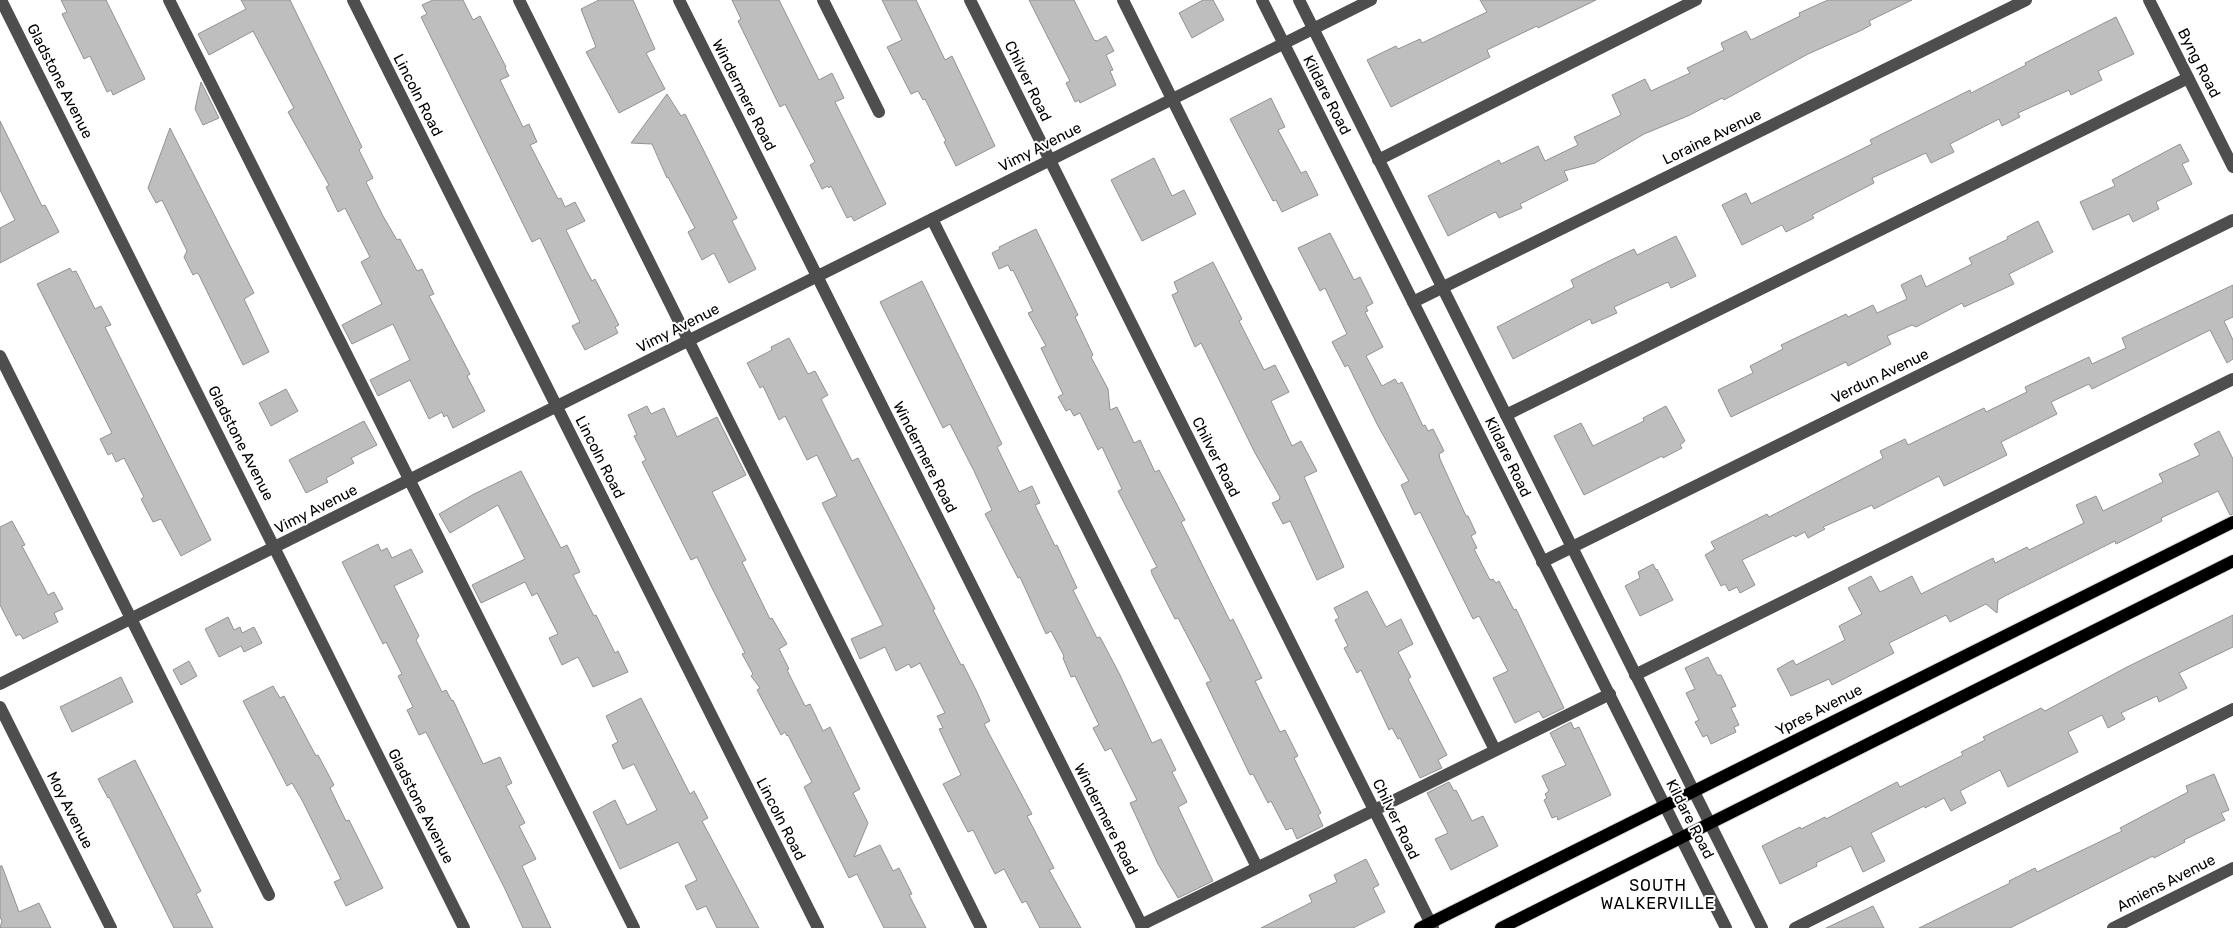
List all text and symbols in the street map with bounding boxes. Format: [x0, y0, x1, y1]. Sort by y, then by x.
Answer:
street label: Gladstone Avenue [23, 21, 97, 141]
street label: Byng Road [2174, 25, 2224, 101]
street label: Windermere Road [708, 36, 780, 154]
street label: Chilver Road [1001, 38, 1055, 124]
street label: Lincoln Road [390, 51, 446, 139]
street label: Kildare Road [1299, 52, 1355, 138]
street label: Loraine Avenue [1660, 105, 1764, 169]
street label: Vimy Avenue [996, 119, 1084, 175]
street label: Vimy Avenue [634, 300, 722, 356]
street label: Verdun Avenue [1828, 345, 1932, 407]
street label: Gladstone Avenue [204, 383, 278, 503]
street label: Windermere Road [889, 398, 961, 516]
street label: Lincoln Road [572, 413, 628, 501]
street label: Chilver Road [1188, 414, 1244, 500]
street label: Kildare Road [1481, 414, 1535, 500]
street label: Vimy Avenue [272, 481, 360, 537]
street label: Ypres Avenue [1773, 680, 1865, 740]
street label: Gladstone Avenue [384, 746, 458, 866]
street label: Windermere Road [1070, 760, 1142, 878]
street label: Moy Avenue [43, 769, 97, 851]
street label: Lincoln Road [753, 775, 809, 863]
street label: Chilver Road [1369, 776, 1423, 862]
street label: Kildare Road [1662, 776, 1718, 862]
street label: Amiens Avenue [2114, 850, 2218, 916]
district label: SOUTH WALKERVILLE [1600, 876, 1716, 913]

